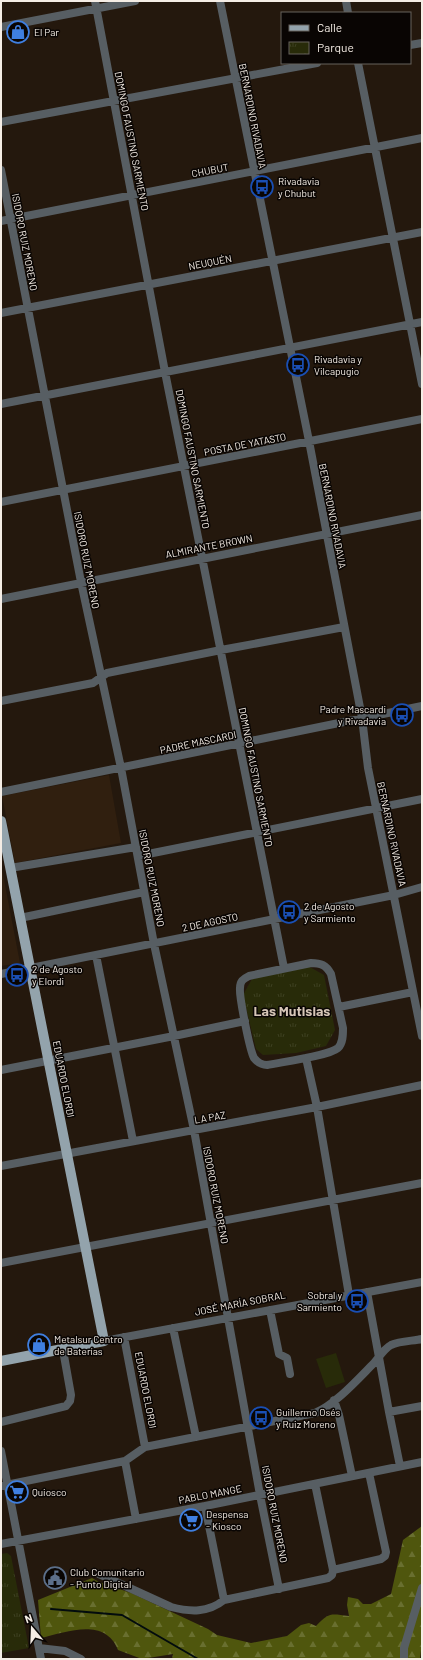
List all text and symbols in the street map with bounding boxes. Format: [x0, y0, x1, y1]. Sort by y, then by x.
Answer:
legend [281, 12, 411, 64]
shop icon: El Par [5, 19, 31, 45]
text: Calle [317, 20, 342, 34]
place label: El Par [34, 26, 59, 38]
text: Parque [317, 40, 354, 54]
street label: BERNARDINO RIVADAVIA [237, 62, 269, 170]
street label: DOMINGO FAUSTINO SARMIENTO [113, 70, 151, 212]
street label: CHUBUT [190, 160, 230, 179]
bus stop icon: Rivadavia y Chubut [249, 174, 275, 200]
place label: Rivadavia y Chubut [278, 175, 319, 199]
street label: ISIDORO RUIZ MORENO [10, 192, 40, 292]
street label: NEUQUÉN [187, 252, 233, 272]
bus stop icon: Rivadavia y Vilcapugio [285, 352, 311, 378]
place label: Rivadavia y Vilcapugio [314, 353, 362, 377]
street label: DOMINGO FAUSTINO SARMIENTO [174, 388, 212, 530]
street label: POSTA DE YATASTO [203, 430, 287, 458]
street label: BERNARDINO RIVADAVIA [317, 462, 349, 570]
street label: ISIDORO RUIZ MORENO [72, 510, 102, 610]
street label: ALMIRANTE BROWN [164, 532, 254, 560]
bus stop icon: Padre Mascardi y Rivadavia [389, 702, 415, 728]
place label: Padre Mascardi y Rivadavia [320, 703, 386, 727]
street label: DOMINGO FAUSTINO SARMIENTO [237, 706, 275, 848]
street label: PADRE MASCARDI [159, 728, 237, 756]
street label: BERNARDINO RIVADAVIA [375, 780, 409, 888]
street label: ISIDORO RUIZ MORENO [137, 828, 167, 928]
bus stop icon: 2 de Agosto y Sarmiento [276, 899, 302, 925]
place label: 2 de Agosto y Sarmiento [304, 900, 356, 924]
street label: 2 DE AGOSTO [181, 910, 239, 934]
bus stop icon: 2 de Agosto y Elordi [4, 962, 30, 988]
place label: 2 de Agosto y Elordi [32, 963, 83, 987]
district label: Las Mutisias [254, 1002, 330, 1019]
street label: EDUARDO ELORDI [51, 1040, 77, 1118]
street label: LA PAZ [193, 1108, 227, 1126]
street label: ISIDORO RUIZ MORENO [201, 1145, 231, 1245]
street label: JOSÉ MARÍA SOBRAL [194, 1288, 287, 1318]
bus stop icon: Sobral y Sarmiento [344, 1288, 370, 1314]
place label: Sobral y Sarmiento [297, 1289, 342, 1313]
shop icon: Metalsur Centro de Baterías [26, 1332, 52, 1358]
place label: Metalsur Centro de Baterías [54, 1333, 123, 1357]
street label: EDUARDO ELORDI [133, 1351, 159, 1429]
bus stop icon: Guillermo Osés y Ruiz Moreno [248, 1405, 274, 1431]
place label: Guillermo Osés y Ruiz Moreno [276, 1406, 341, 1430]
street label: ISIDORO RUIZ MORENO [260, 1464, 290, 1564]
supermarket icon: Quiosco [4, 1479, 30, 1505]
street label: PABLO MANGE [177, 1482, 243, 1506]
place label: Quiosco [32, 1486, 67, 1498]
supermarket icon: Despensa - Kiosco [178, 1507, 204, 1533]
place label: Despensa - Kiosco [206, 1508, 248, 1532]
public building icon: Club Comunitario - Punto Digital [42, 1565, 68, 1591]
place label: Club Comunitario - Punto Digital [70, 1566, 145, 1590]
north arrow [12, 1608, 52, 1648]
text: N [23, 1611, 34, 1625]

